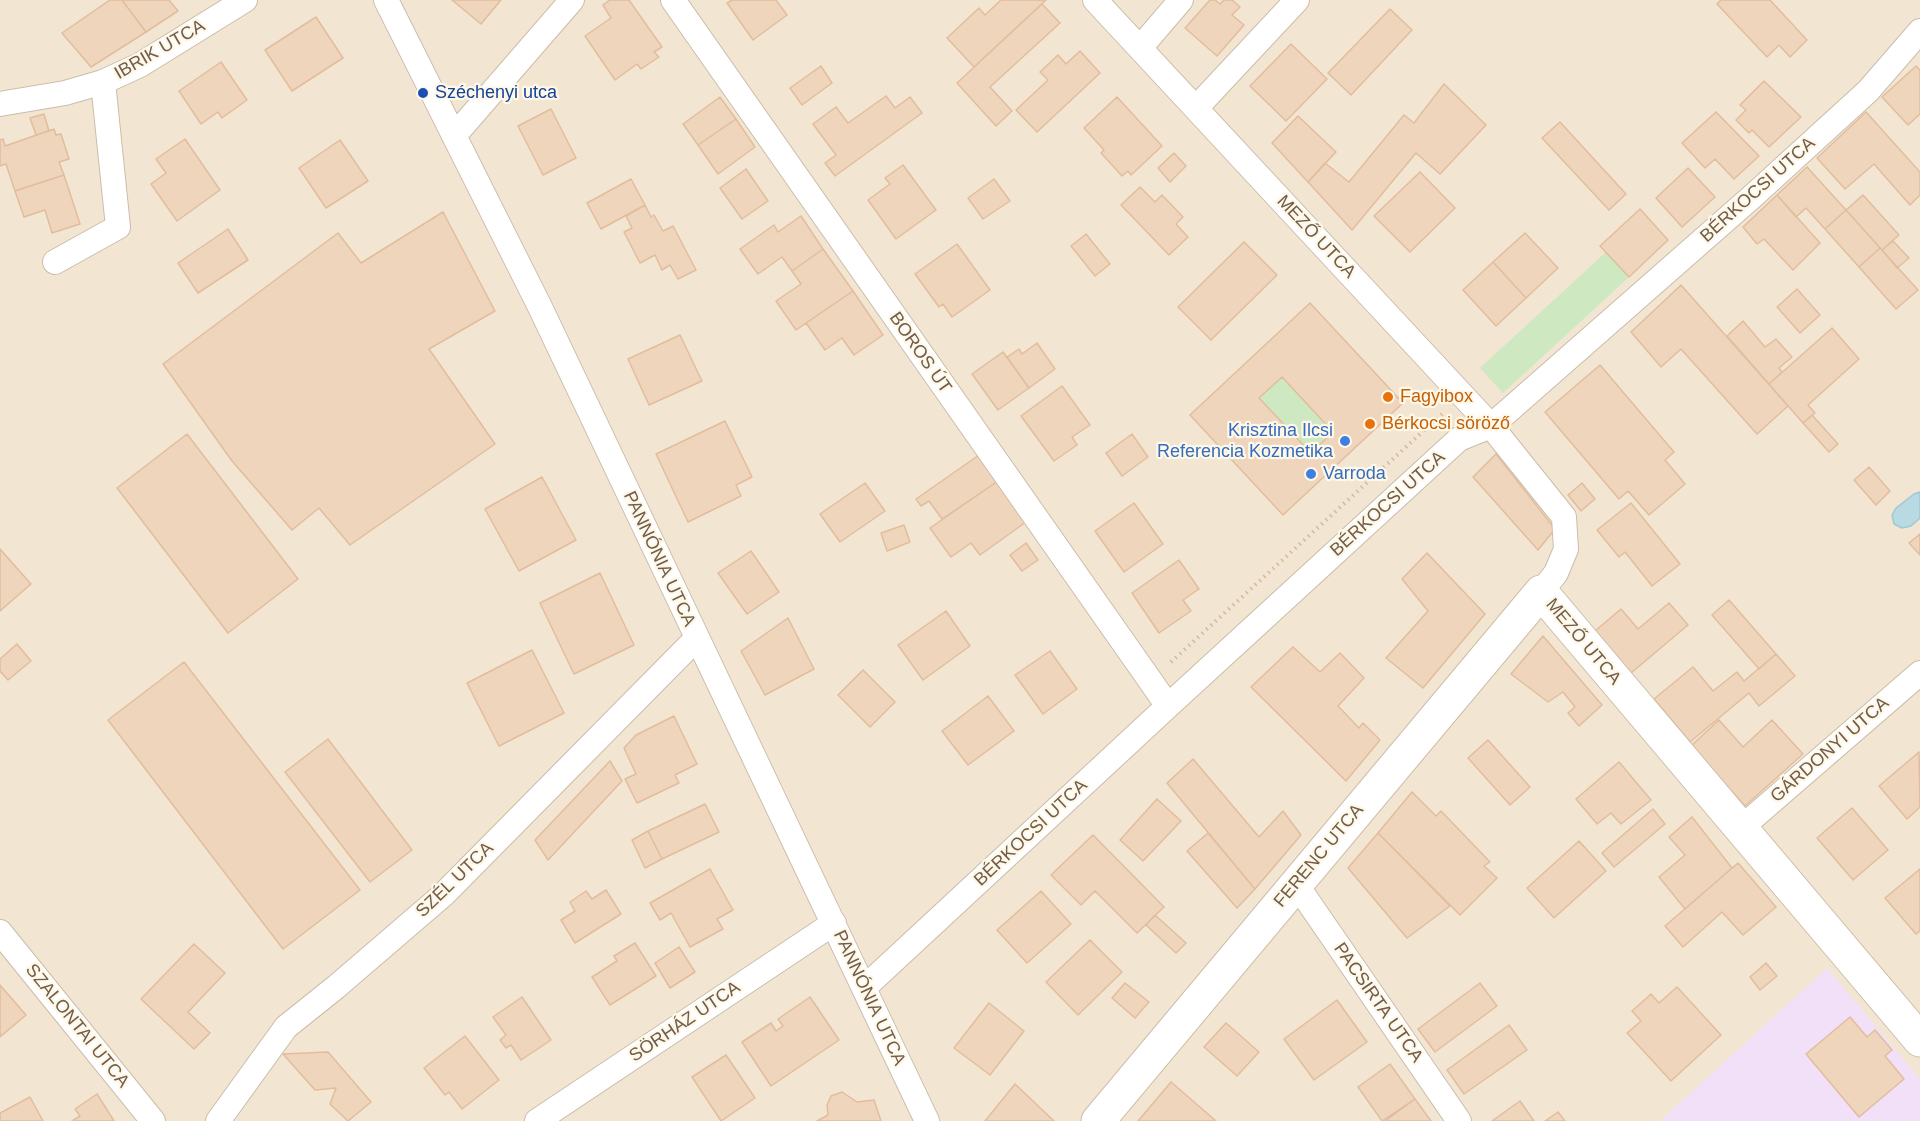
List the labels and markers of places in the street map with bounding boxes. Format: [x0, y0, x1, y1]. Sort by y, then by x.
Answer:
place label: Széchenyi utca [435, 82, 557, 104]
marker: Széchenyi utca [416, 86, 430, 100]
place label: Fagyibox [1400, 386, 1473, 408]
marker: Fagyibox [1381, 390, 1395, 404]
place label: Bérkocsi söröző [1382, 413, 1510, 435]
marker: Bérkocsi söröző [1363, 417, 1377, 431]
place label: Krisztina Ilcsi Referencia Kozmetika [1157, 420, 1333, 462]
marker: Krisztina Ilcsi Referencia Kozmetika [1338, 434, 1352, 448]
place label: Varroda [1323, 463, 1386, 485]
marker: Varroda [1304, 467, 1318, 481]

